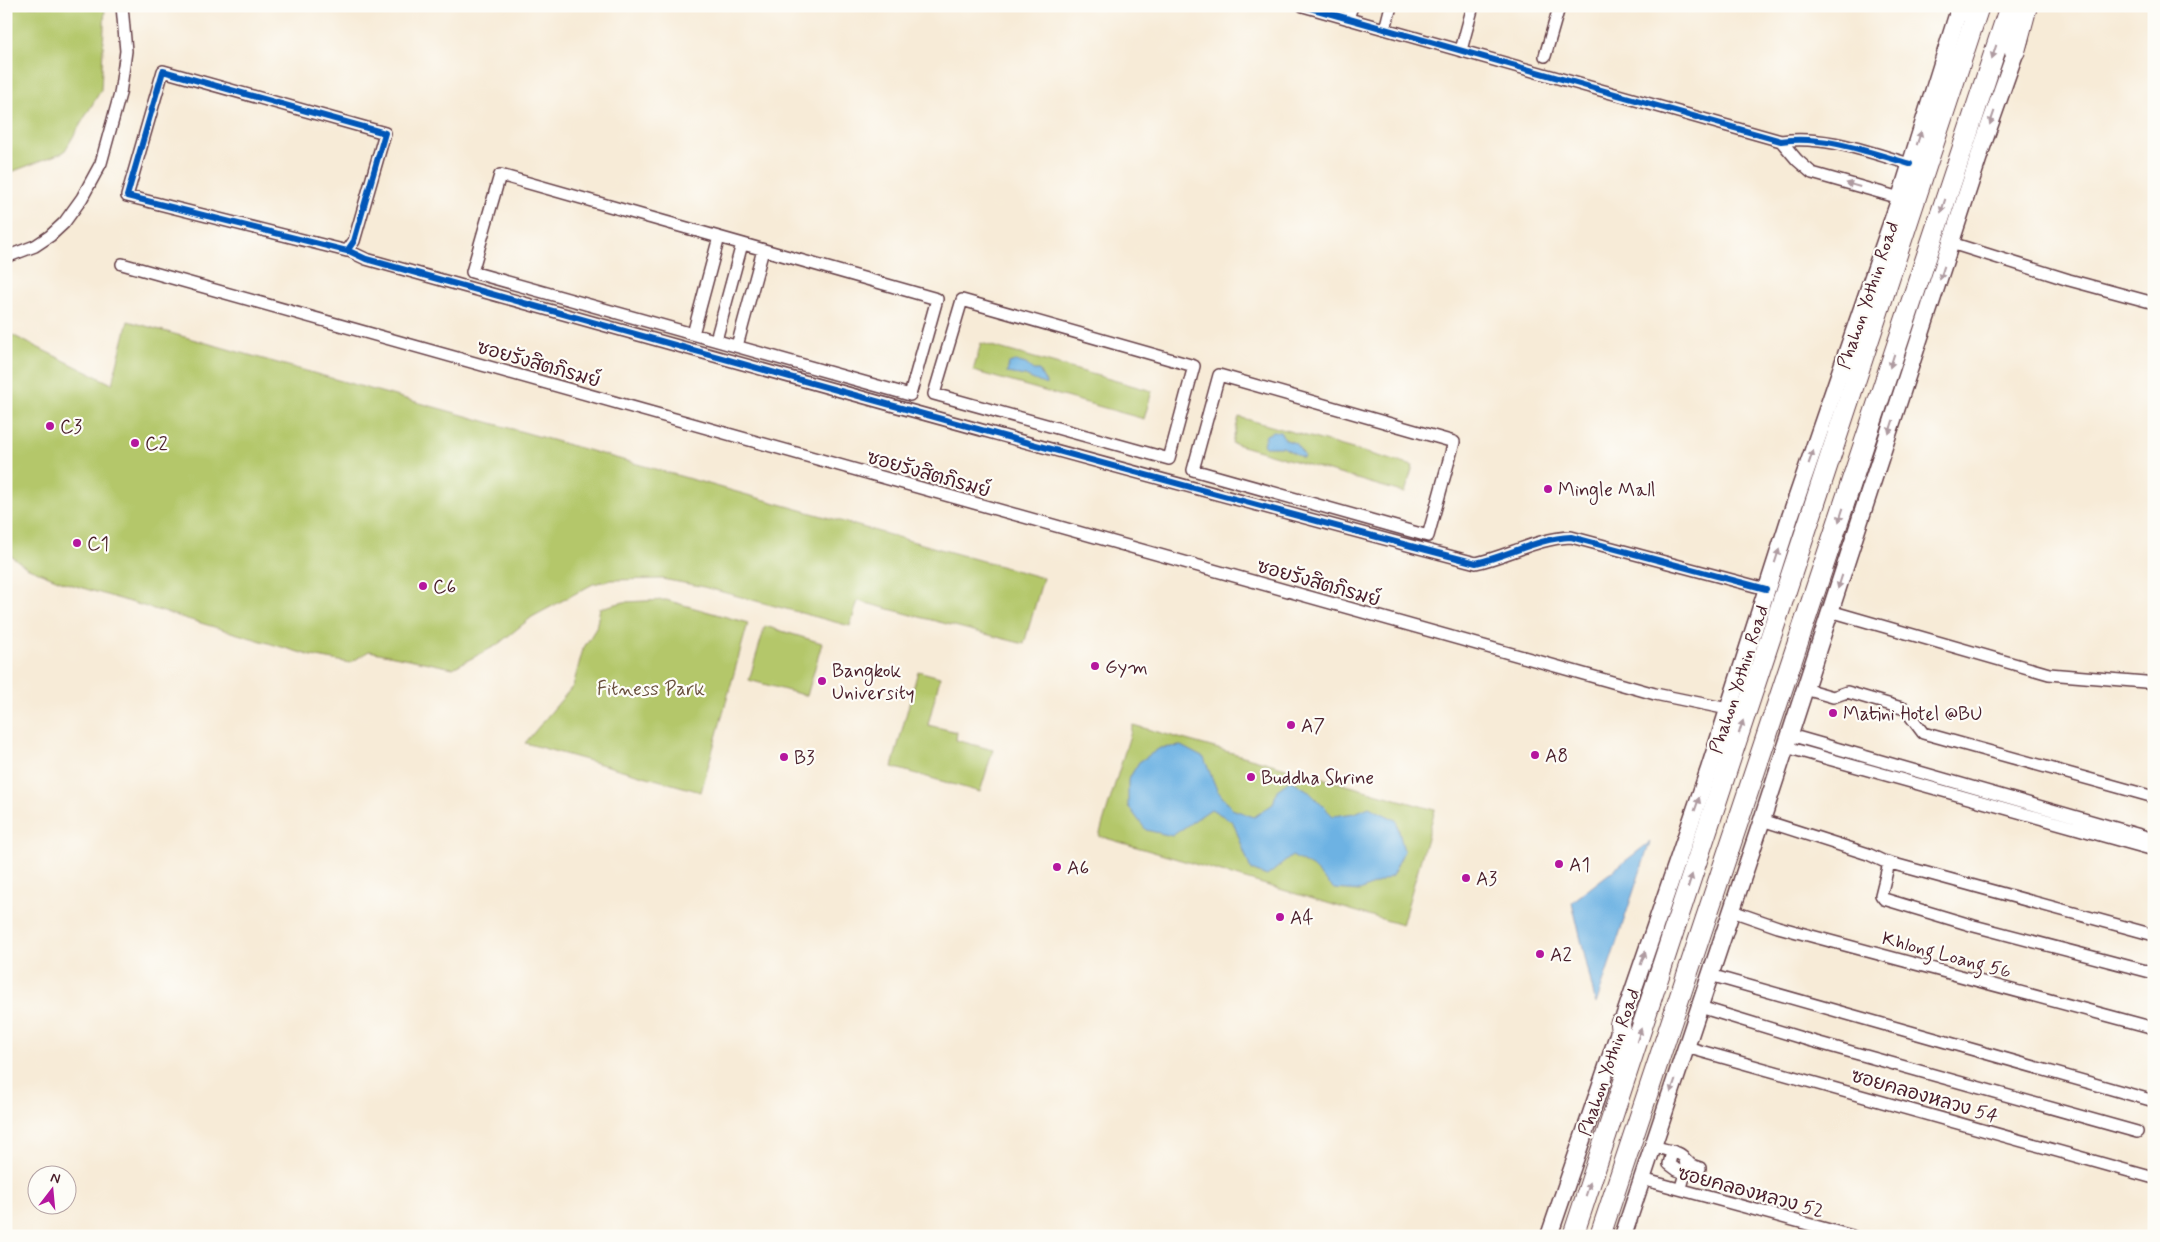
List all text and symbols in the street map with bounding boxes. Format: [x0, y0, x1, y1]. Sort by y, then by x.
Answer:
one-way arrow [1990, 45, 1997, 60]
one-way arrow [1988, 111, 1995, 126]
one-way arrow [1916, 130, 1923, 145]
one-way arrow [1845, 180, 1860, 188]
one-way arrow [1939, 199, 1946, 214]
street label: Phahon Yothin Road [1831, 218, 1905, 373]
one-way arrow [1938, 266, 1946, 281]
street label: ซอยรังสิตภิรมย์ [474, 334, 604, 394]
one-way arrow [1888, 353, 1895, 368]
place label: C3 [60, 415, 83, 440]
marker: C3 [44, 420, 56, 432]
one-way arrow [1887, 420, 1895, 435]
place label: C2 [145, 432, 168, 457]
marker: C2 [129, 437, 141, 449]
street label: ซอยรังสิตภิรมย์ [864, 444, 994, 504]
one-way arrow [1808, 450, 1815, 465]
place label: Mingle Mall [1558, 478, 1656, 505]
marker: Mingle Mall [1542, 483, 1554, 495]
one-way arrow [1837, 508, 1845, 523]
place label: C1 [87, 532, 109, 557]
marker: C1 [71, 537, 83, 549]
one-way arrow [1773, 548, 1781, 563]
street label: ซอยรังสิตภิรมย์ [1254, 553, 1384, 613]
one-way arrow [1836, 574, 1843, 589]
place label: C6 [433, 575, 456, 600]
marker: C6 [417, 580, 429, 592]
street label: Phahon Yothin Road [1704, 602, 1775, 757]
place label: Gym [1105, 655, 1148, 680]
place label: Bangkok University [832, 659, 915, 706]
marker: Gym [1089, 660, 1101, 672]
marker: Bangkok University [816, 675, 828, 687]
park label: Fitness Park [597, 677, 705, 702]
place label: Matini Hotel @BU [1843, 702, 1983, 727]
marker: Matini Hotel @BU [1827, 707, 1839, 719]
place label: A7 [1301, 714, 1325, 739]
marker: A7 [1285, 719, 1297, 731]
one-way arrow [1738, 719, 1746, 734]
place label: A8 [1545, 744, 1568, 769]
place label: B3 [794, 746, 815, 771]
marker: A8 [1529, 749, 1541, 761]
marker: B3 [778, 751, 790, 763]
place label: Buddha Shrine [1261, 766, 1374, 791]
marker: Buddha Shrine [1245, 771, 1257, 783]
one-way arrow [1694, 797, 1701, 812]
place label: A1 [1569, 853, 1590, 878]
place label: A6 [1067, 856, 1089, 881]
marker: A1 [1553, 858, 1565, 870]
marker: A6 [1051, 861, 1063, 873]
place label: A3 [1476, 867, 1497, 892]
marker: A3 [1460, 872, 1472, 884]
one-way arrow [1687, 873, 1695, 888]
place label: A4 [1290, 906, 1313, 931]
marker: A4 [1274, 911, 1286, 923]
street label: Khlong Loang 56 [1878, 926, 2014, 988]
place label: A2 [1550, 943, 1572, 968]
marker: A2 [1534, 948, 1546, 960]
one-way arrow [1640, 950, 1647, 965]
street label: Phahon Yothin Road [1572, 985, 1646, 1140]
one-way arrow [1636, 1027, 1644, 1042]
street label: ซอยคลองหลวง 54 [1848, 1063, 2001, 1129]
one-way arrow [1669, 1079, 1676, 1094]
street label: ซอยคลองหลวง 52 [1675, 1161, 1827, 1224]
north arrow [28, 1164, 78, 1214]
text: N [48, 1169, 62, 1188]
one-way arrow [1585, 1182, 1593, 1197]

